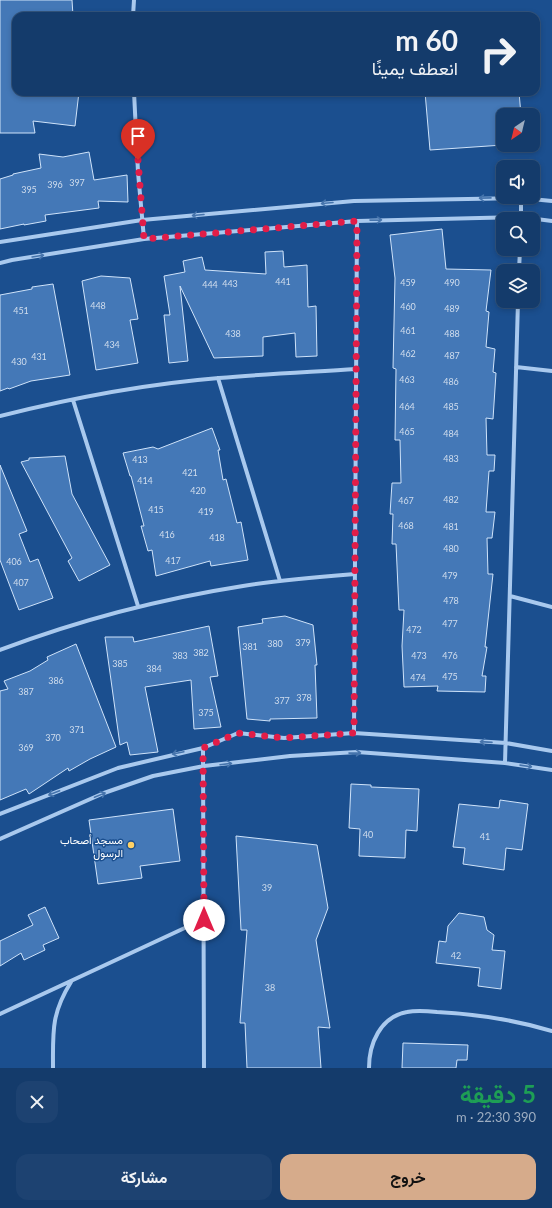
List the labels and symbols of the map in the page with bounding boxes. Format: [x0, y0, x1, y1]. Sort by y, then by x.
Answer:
north arrow [496, 108, 540, 152]
pin [121, 119, 155, 160]
house number: 397 [69, 177, 85, 188]
house number: 396 [47, 179, 63, 190]
house number: 395 [21, 184, 37, 195]
one-way arrow [479, 194, 492, 202]
one-way arrow [321, 200, 334, 207]
one-way arrow [192, 211, 205, 218]
one-way arrow [369, 216, 382, 224]
one-way arrow [31, 252, 44, 260]
house number: 441 [275, 276, 291, 287]
house number: 459 [400, 277, 416, 288]
house number: 490 [444, 277, 460, 288]
house number: 443 [222, 278, 238, 289]
house number: 444 [202, 279, 218, 290]
house number: 448 [90, 300, 106, 311]
house number: 460 [400, 301, 416, 312]
house number: 489 [444, 303, 460, 314]
house number: 451 [13, 305, 29, 316]
house number: 461 [400, 325, 416, 336]
house number: 438 [225, 328, 241, 339]
house number: 488 [444, 328, 460, 339]
house number: 434 [104, 339, 120, 350]
house number: 462 [400, 348, 416, 359]
house number: 487 [444, 350, 460, 361]
house number: 431 [31, 351, 47, 362]
house number: 430 [11, 356, 27, 367]
house number: 463 [399, 374, 415, 385]
house number: 486 [443, 376, 459, 387]
house number: 464 [399, 401, 415, 412]
house number: 485 [443, 401, 459, 412]
house number: 465 [399, 426, 415, 437]
house number: 484 [443, 428, 459, 439]
house number: 483 [443, 453, 459, 464]
house number: 413 [132, 454, 148, 465]
house number: 421 [182, 467, 198, 478]
house number: 414 [137, 475, 153, 486]
house number: 420 [190, 485, 206, 496]
house number: 482 [443, 494, 459, 505]
house number: 467 [398, 495, 414, 506]
house number: 415 [148, 504, 164, 515]
house number: 419 [198, 506, 214, 517]
house number: 468 [398, 520, 414, 531]
house number: 481 [443, 521, 459, 532]
house number: 416 [159, 529, 175, 540]
house number: 418 [209, 532, 225, 543]
house number: 480 [443, 543, 459, 554]
house number: 417 [165, 555, 181, 566]
house number: 406 [6, 556, 22, 567]
house number: 479 [442, 570, 458, 581]
house number: 407 [13, 577, 29, 588]
house number: 478 [443, 595, 459, 606]
house number: 477 [442, 618, 458, 629]
house number: 472 [406, 624, 422, 635]
house number: 379 [295, 637, 311, 648]
house number: 380 [267, 638, 283, 649]
house number: 381 [242, 641, 258, 652]
house number: 382 [193, 647, 209, 658]
house number: 383 [172, 650, 188, 661]
house number: 473 [411, 650, 427, 661]
house number: 476 [442, 650, 458, 661]
house number: 385 [112, 658, 128, 669]
house number: 384 [146, 663, 162, 674]
house number: 475 [442, 671, 458, 682]
house number: 474 [410, 672, 426, 683]
house number: 386 [48, 675, 64, 686]
house number: 387 [18, 686, 34, 697]
house number: 378 [296, 692, 312, 703]
house number: 377 [274, 695, 290, 706]
house number: 375 [198, 707, 214, 718]
house number: 371 [69, 724, 85, 735]
house number: 370 [45, 732, 61, 743]
one-way arrow [480, 738, 493, 745]
house number: 369 [18, 742, 34, 753]
one-way arrow [348, 749, 361, 757]
one-way arrow [172, 750, 185, 758]
one-way arrow [219, 760, 232, 767]
one-way arrow [519, 763, 532, 770]
one-way arrow [49, 789, 61, 797]
one-way arrow [93, 791, 105, 798]
house number: 40 [363, 829, 373, 840]
house number: 41 [480, 831, 490, 842]
place label: مسجد أصحاب الرسول [60, 833, 123, 860]
marker: مسجد أصحاب الرسول [126, 840, 136, 850]
house number: 39 [262, 882, 272, 893]
position arrow [183, 899, 225, 941]
house number: 42 [451, 950, 461, 961]
house number: 38 [265, 982, 275, 993]

